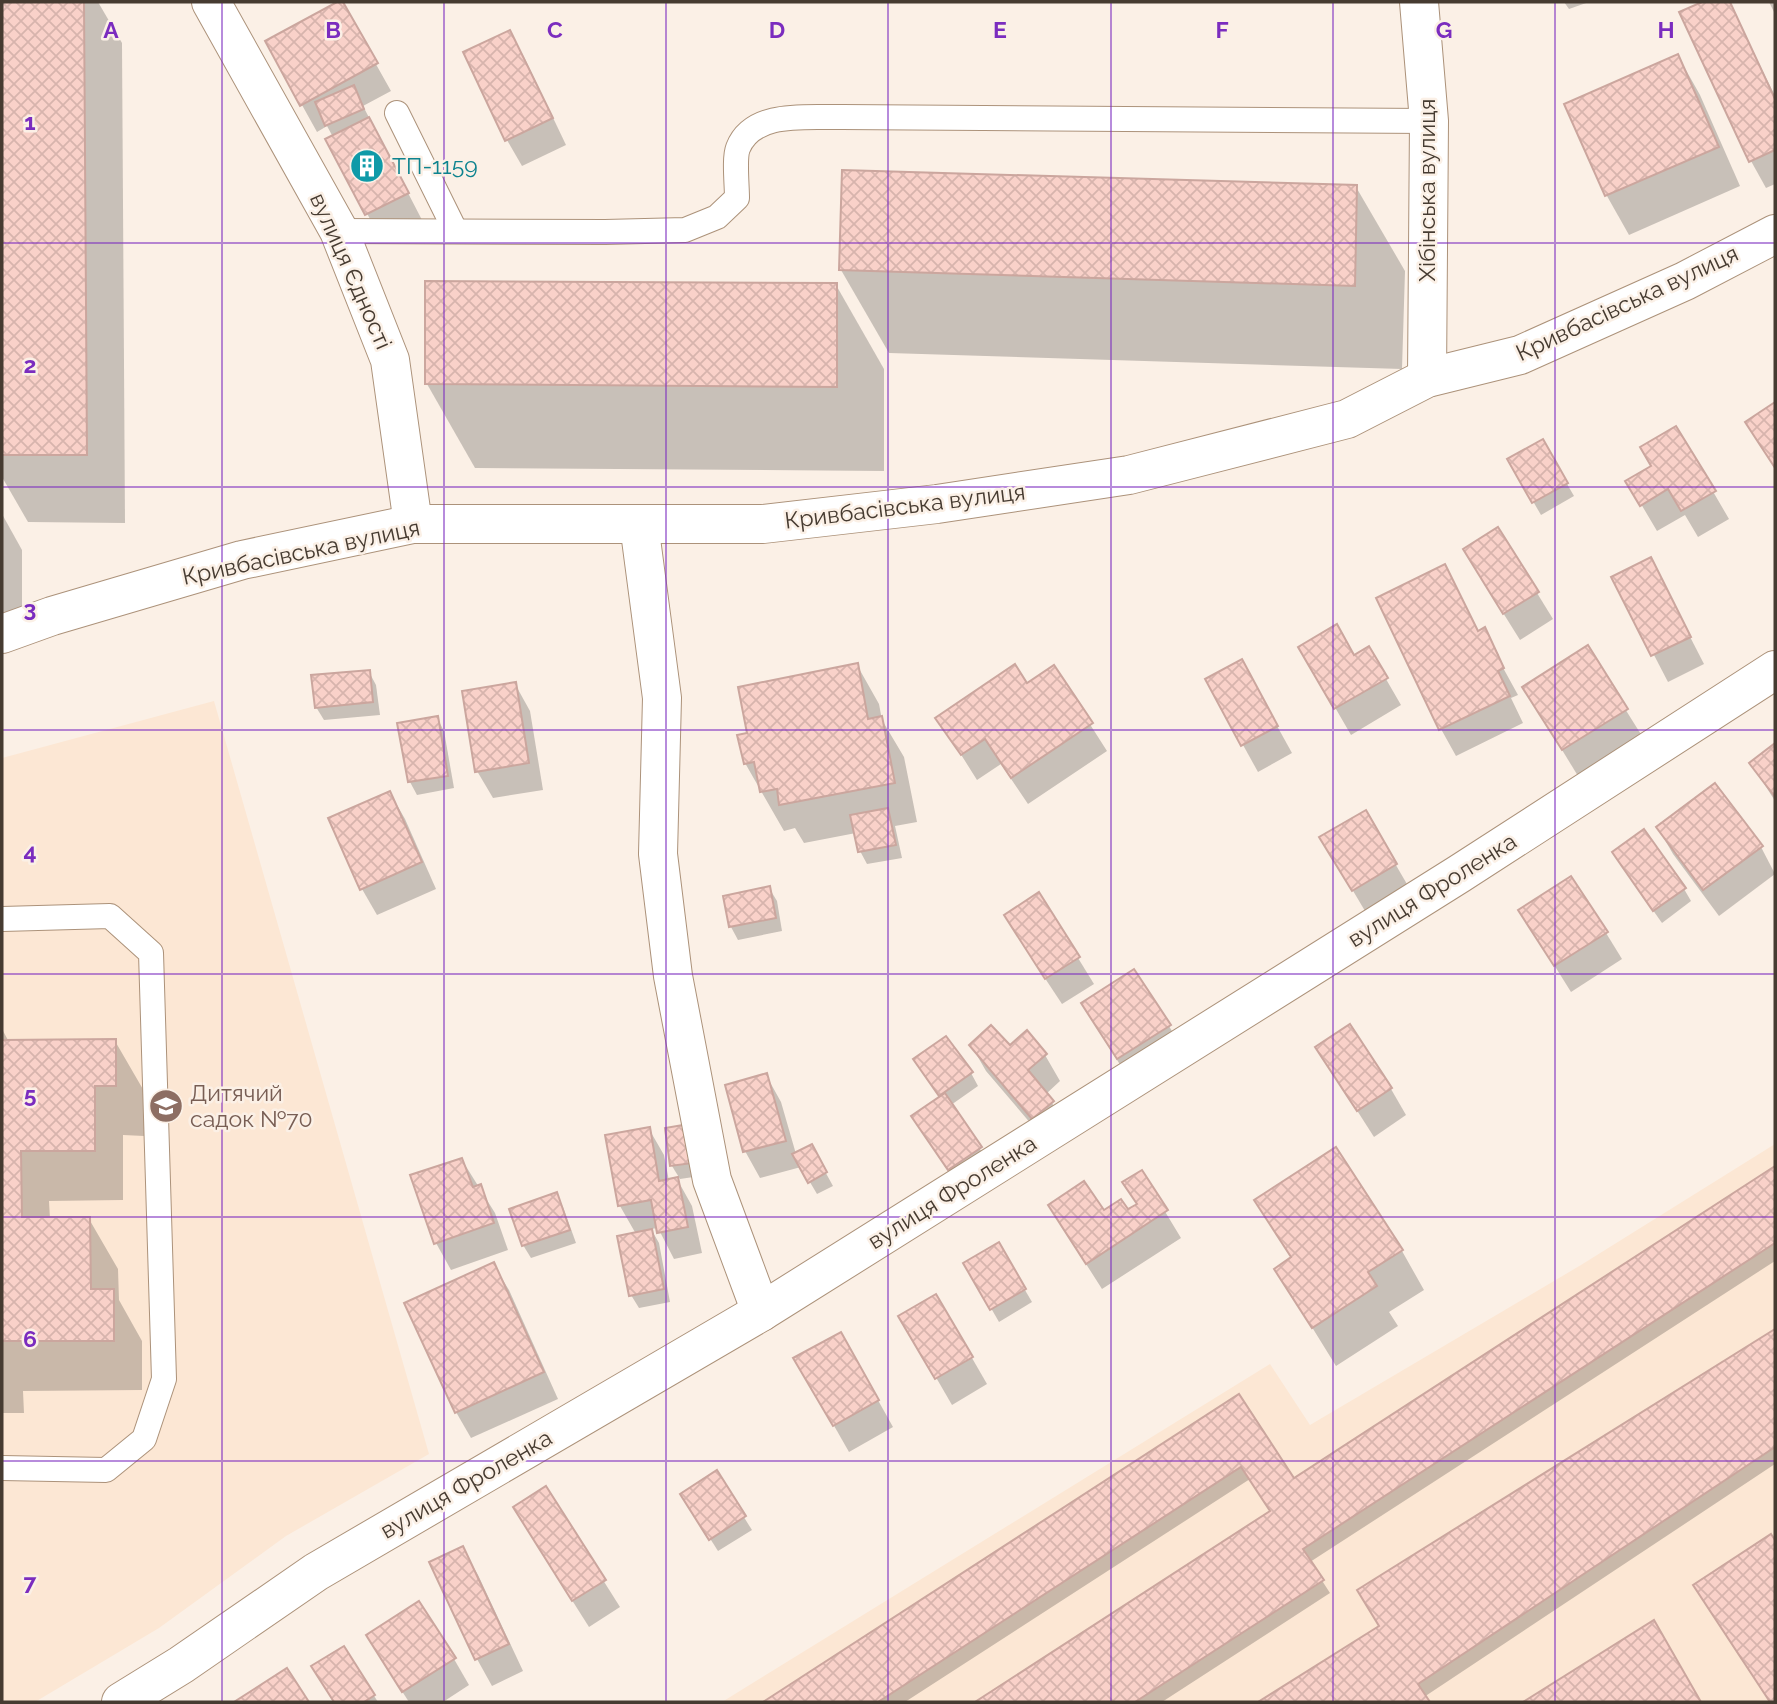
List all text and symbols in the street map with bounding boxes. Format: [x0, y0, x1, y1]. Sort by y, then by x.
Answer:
text: A [103, 16, 119, 43]
text: B [325, 16, 341, 43]
text: C [547, 16, 563, 43]
text: D [769, 16, 785, 43]
text: E [993, 16, 1007, 43]
text: F [1215, 16, 1229, 43]
text: G [1436, 16, 1452, 43]
text: H [1657, 16, 1675, 43]
street label: Хібінська вулиця [1413, 99, 1440, 281]
text: 1 [24, 108, 36, 135]
building icon: ТП-1159 [348, 147, 386, 185]
place label: ТП-1159 [392, 152, 478, 179]
street label: вулиця Єдності [305, 189, 398, 353]
street label: Кривбасівська вулиця [1511, 239, 1742, 366]
text: 2 [24, 351, 36, 378]
street label: Кривбасівська вулиця [783, 477, 1027, 534]
street label: Кривбасівська вулиця [180, 513, 422, 590]
text: 3 [24, 595, 36, 622]
street label: вулиця Фроленка [1343, 827, 1521, 952]
text: 4 [23, 838, 37, 865]
place label: Дитячий садок №70 [190, 1079, 313, 1132]
text: 5 [24, 1081, 37, 1108]
school or university icon: Дитячий садок №70 [147, 1087, 185, 1125]
street label: вулиця Фроленка [863, 1129, 1041, 1254]
text: 6 [23, 1325, 37, 1352]
street label: вулиця Фроленка [375, 1423, 556, 1544]
text: 7 [24, 1568, 37, 1595]

